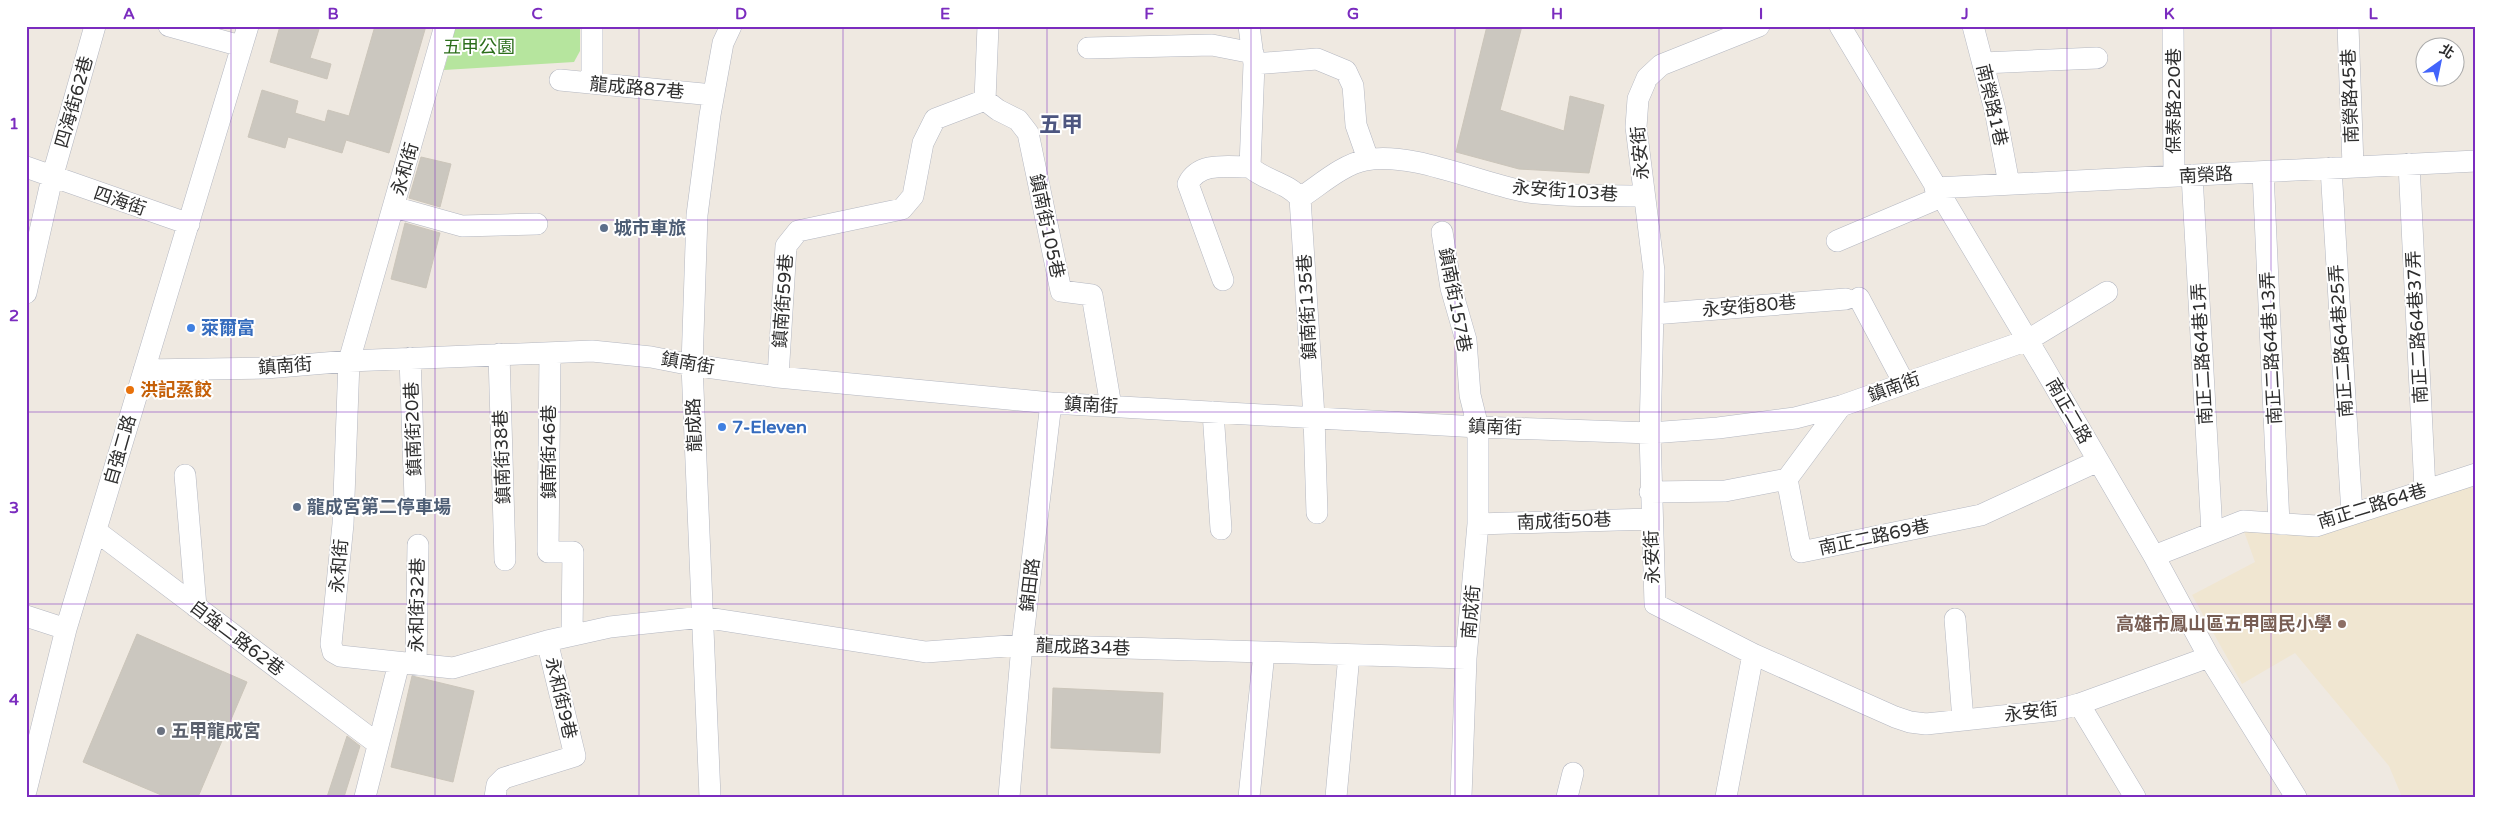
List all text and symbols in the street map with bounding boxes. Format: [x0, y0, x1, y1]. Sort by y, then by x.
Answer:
text: A [123, 4, 135, 24]
text: B [327, 4, 339, 24]
text: C [531, 4, 543, 24]
text: D [735, 4, 747, 24]
text: E [940, 4, 950, 24]
text: F [1144, 4, 1154, 24]
text: G [1347, 4, 1359, 24]
text: H [1551, 4, 1563, 24]
text: I [1759, 4, 1763, 24]
text: J [1960, 4, 1969, 24]
text: K [2164, 4, 2175, 24]
text: L [2368, 4, 2378, 24]
park label: 五甲公園 [443, 36, 515, 58]
north arrow [2414, 38, 2464, 88]
text: 北 [2436, 41, 2457, 62]
street label: 保泰路220巷 [2163, 48, 2185, 154]
street label: 南榮路45巷 [2337, 48, 2363, 144]
street label: 四海街62巷 [50, 53, 98, 151]
street label: 南榮路1巷 [1972, 62, 2012, 148]
street label: 龍成路87巷 [589, 73, 685, 103]
district label: 五甲 [1039, 112, 1083, 138]
text: 1 [9, 114, 19, 134]
street label: 永安街 [1627, 125, 1653, 181]
street label: 永和街 [387, 140, 423, 198]
street label: 南榮路 [2178, 163, 2234, 187]
street label: 鎮南街105巷 [1025, 172, 1069, 280]
street label: 永安街103巷 [1511, 176, 1619, 206]
street label: 四海街 [91, 182, 149, 220]
place label: 城市車旅 [614, 217, 686, 239]
marker: 城市車旅 [598, 222, 610, 234]
street label: 鎮南街157巷 [1434, 246, 1476, 354]
street label: 南正二路64巷37弄 [2402, 250, 2432, 404]
street label: 鎮南街59巷 [769, 253, 797, 349]
street label: 鎮南街135巷 [1293, 254, 1321, 360]
street label: 南正二路64巷25弄 [2325, 264, 2357, 418]
street label: 南正二路64巷13弄 [2256, 271, 2286, 425]
street label: 南正二路64巷1弄 [2187, 283, 2217, 425]
street label: 永安街80巷 [1701, 291, 1797, 321]
text: 2 [9, 306, 19, 326]
place label: 萊爾富 [201, 317, 255, 339]
marker: 萊爾富 [185, 322, 197, 334]
street label: 鎮南街 [660, 347, 716, 379]
street label: 鎮南街 [257, 353, 313, 379]
street label: 鎮南街 [1865, 367, 1923, 407]
street label: 南正二路 [2041, 374, 2097, 448]
place label: 洪記蒸餃 [140, 379, 212, 401]
street label: 鎮南街20巷 [400, 381, 426, 477]
marker: 洪記蒸餃 [124, 384, 136, 396]
street label: 鎮南街 [1063, 393, 1119, 417]
street label: 龍成路 [682, 398, 706, 452]
street label: 鎮南街46巷 [538, 405, 560, 499]
street label: 鎮南街38巷 [489, 409, 515, 505]
street label: 自強二路 [100, 412, 140, 488]
street label: 鎮南街 [1468, 415, 1522, 439]
place label: 7-Eleven [732, 416, 807, 438]
marker: 7-Eleven [716, 421, 728, 433]
street label: 南正二路64巷 [2315, 479, 2429, 533]
place label: 龍成宮第二停車場 [307, 496, 451, 518]
text: 3 [9, 498, 19, 518]
marker: 龍成宮第二停車場 [291, 501, 303, 513]
street label: 南成街50巷 [1516, 508, 1612, 534]
street label: 南正二路69巷 [1817, 515, 1931, 559]
street label: 永安街 [1640, 530, 1664, 584]
street label: 永和街 [326, 538, 352, 594]
street label: 錦田路 [1016, 557, 1044, 613]
street label: 永和街32巷 [405, 558, 429, 652]
street label: 南成街 [1458, 584, 1484, 640]
street label: 自強二路62巷 [185, 595, 289, 681]
place label: 高雄市鳳山區五甲國民小學 [2116, 613, 2332, 635]
marker: 高雄市鳳山區五甲國民小學 [2336, 618, 2348, 630]
street label: 龍成路34巷 [1035, 634, 1131, 660]
street label: 永和街9巷 [541, 655, 581, 741]
text: 4 [9, 690, 19, 710]
street label: 永安街 [2003, 698, 2059, 726]
place label: 五甲龍成宮 [171, 720, 261, 742]
marker: 五甲龍成宮 [155, 725, 167, 737]

